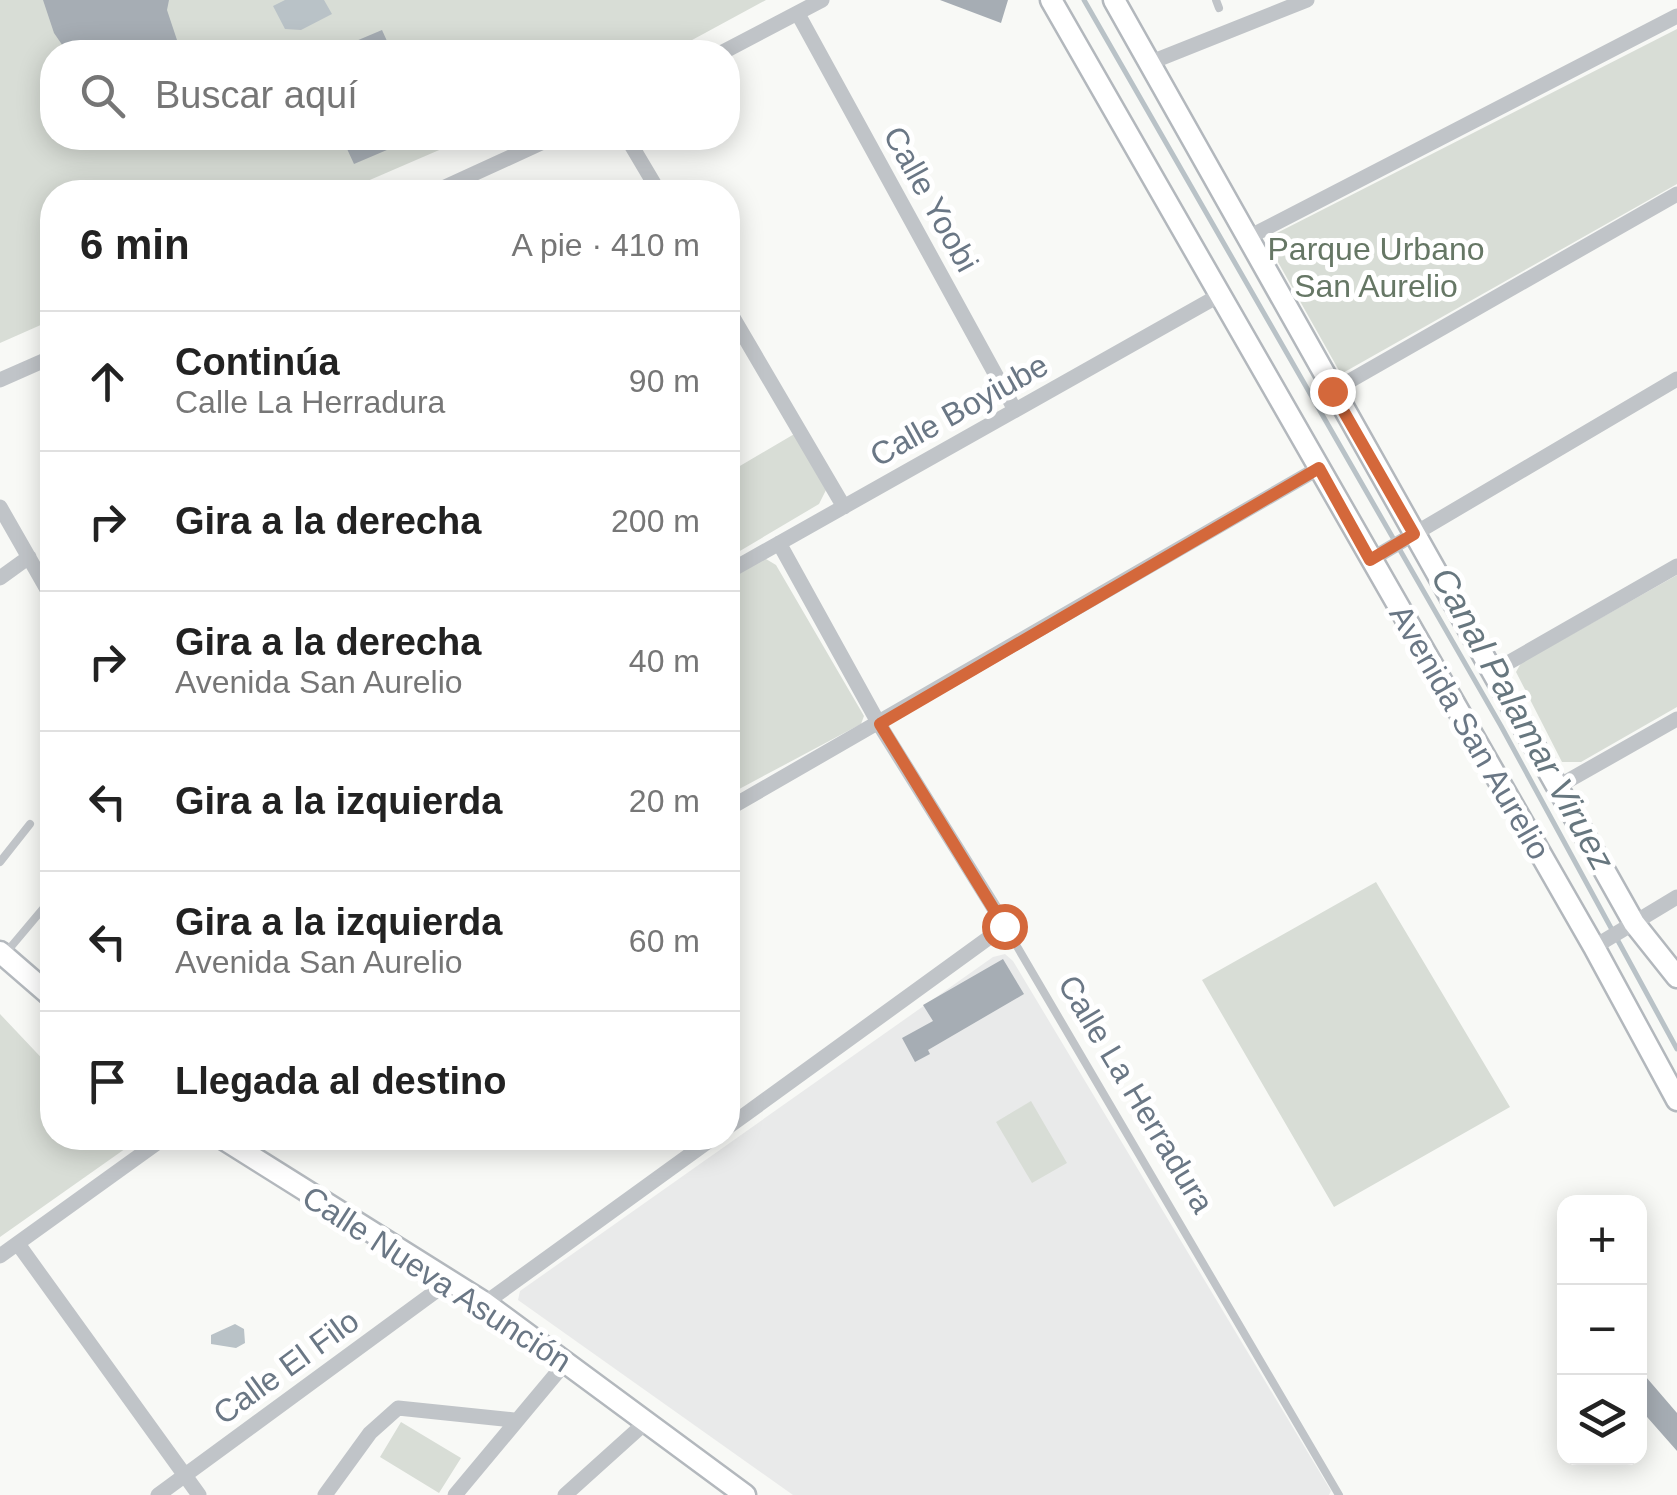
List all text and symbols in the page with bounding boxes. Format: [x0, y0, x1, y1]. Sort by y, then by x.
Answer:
search box [40, 40, 740, 150]
icon: search [75, 68, 130, 123]
text: Buscar aquí [155, 74, 358, 116]
street label: Calle Yoobi [876, 120, 986, 278]
text: 6 min [80, 221, 190, 268]
text: A pie · 410 m [511, 227, 700, 263]
park label: Parque Urbano San Aurelio [1267, 231, 1485, 304]
text: Continúa [175, 341, 340, 383]
street label: Calle Boyiube [864, 346, 1054, 474]
icon: ahead [80, 354, 135, 409]
text: 90 m [629, 363, 700, 399]
route end [1310, 369, 1356, 415]
text: Calle La Herradura [175, 384, 445, 420]
icon: right [80, 494, 135, 549]
text: Gira a la derecha [175, 500, 481, 542]
text: 200 m [611, 503, 700, 539]
water label: Canal Palamar Viruez [1424, 561, 1623, 877]
street label: Avenida San Aurelio [1383, 598, 1557, 866]
text: Gira a la derecha [175, 621, 481, 663]
icon: right [80, 634, 135, 689]
text: 40 m [629, 643, 700, 679]
text: Avenida San Aurelio [175, 664, 463, 700]
icon: left [80, 774, 135, 829]
text: Gira a la izquierda [175, 780, 502, 822]
text: 20 m [629, 783, 700, 819]
text: Gira a la izquierda [175, 901, 502, 943]
route start [982, 904, 1028, 950]
icon: left [80, 914, 135, 969]
text: 60 m [629, 923, 700, 959]
text: Avenida San Aurelio [175, 944, 463, 980]
street label: Calle La Herradura [1051, 969, 1221, 1219]
icon: arrive [80, 1054, 135, 1109]
text: Llegada al destino [175, 1060, 507, 1102]
street label: Calle Nueva Asunción [296, 1179, 578, 1379]
map controls [1557, 1195, 1647, 1465]
button: + [1557, 1195, 1647, 1285]
button: − [1557, 1285, 1647, 1375]
street label: Calle El Filo [206, 1302, 366, 1432]
button: layers [1557, 1375, 1647, 1465]

